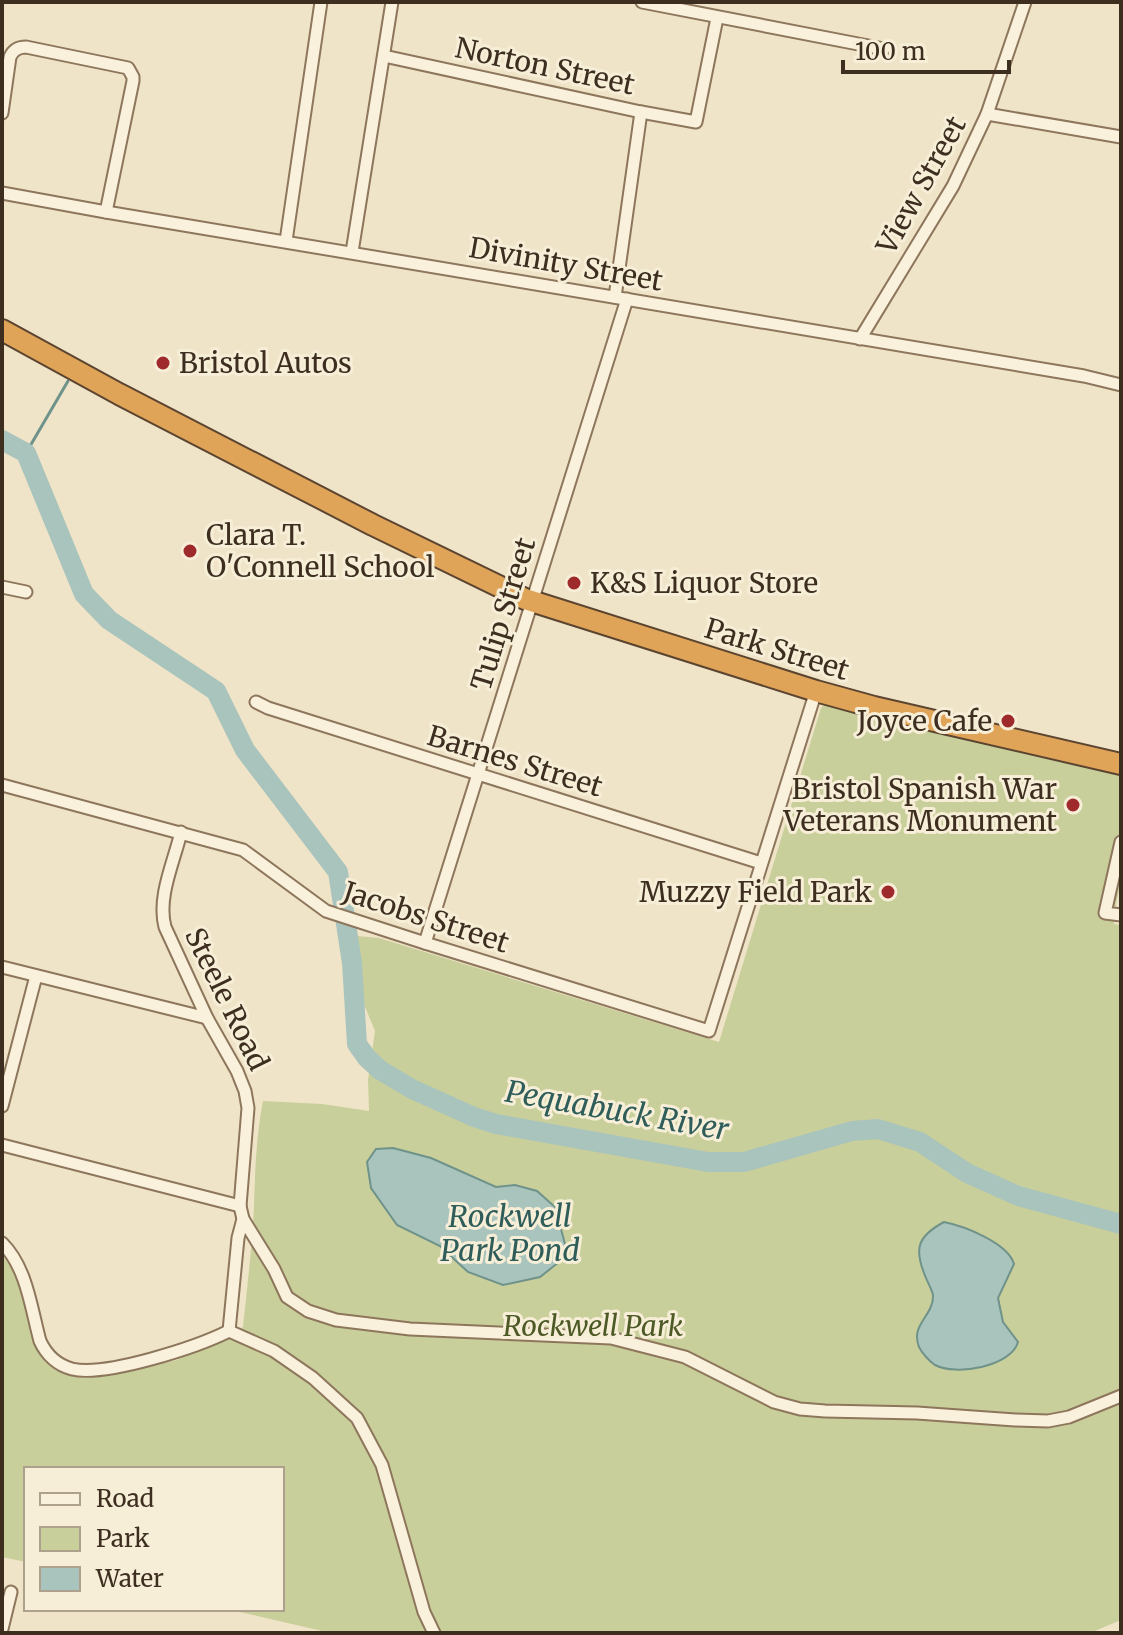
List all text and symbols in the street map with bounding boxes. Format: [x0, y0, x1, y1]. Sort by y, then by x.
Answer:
scale bar [843, 24, 1009, 74]
street label: Norton Street [452, 29, 638, 103]
text: 100 m [855, 36, 926, 67]
street label: View Street [868, 109, 974, 261]
street label: Divinity Street [466, 229, 666, 299]
place label: Bristol Autos [179, 345, 352, 381]
marker: Bristol Autos [154, 354, 172, 372]
place label: Clara T. O'Connell School [206, 517, 435, 585]
street label: Tulip Street [463, 533, 543, 695]
marker: Clara T. O'Connell School [181, 542, 199, 560]
place label: K&S Liquor Store [590, 565, 818, 601]
marker: K&S Liquor Store [565, 574, 583, 592]
street label: Park Street [701, 610, 854, 688]
place label: Joyce Cafe [856, 703, 992, 739]
marker: Joyce Cafe [999, 712, 1017, 730]
street label: Barnes Street [423, 717, 607, 805]
place label: Bristol Spanish War Veterans Monument [783, 771, 1057, 839]
marker: Bristol Spanish War Veterans Monument [1064, 796, 1082, 814]
street label: Jacobs Street [338, 873, 514, 961]
place label: Muzzy Field Park [639, 874, 872, 910]
marker: Muzzy Field Park [879, 883, 897, 901]
street label: Steele Road [177, 922, 277, 1076]
water label: Pequabuck River [503, 1072, 733, 1148]
water label: Rockwell Park Pond [440, 1197, 580, 1269]
park label: Rockwell Park [503, 1308, 683, 1344]
legend [24, 1467, 284, 1611]
text: Road [96, 1483, 154, 1514]
text: Park [96, 1523, 150, 1554]
text: Water [95, 1563, 164, 1594]

